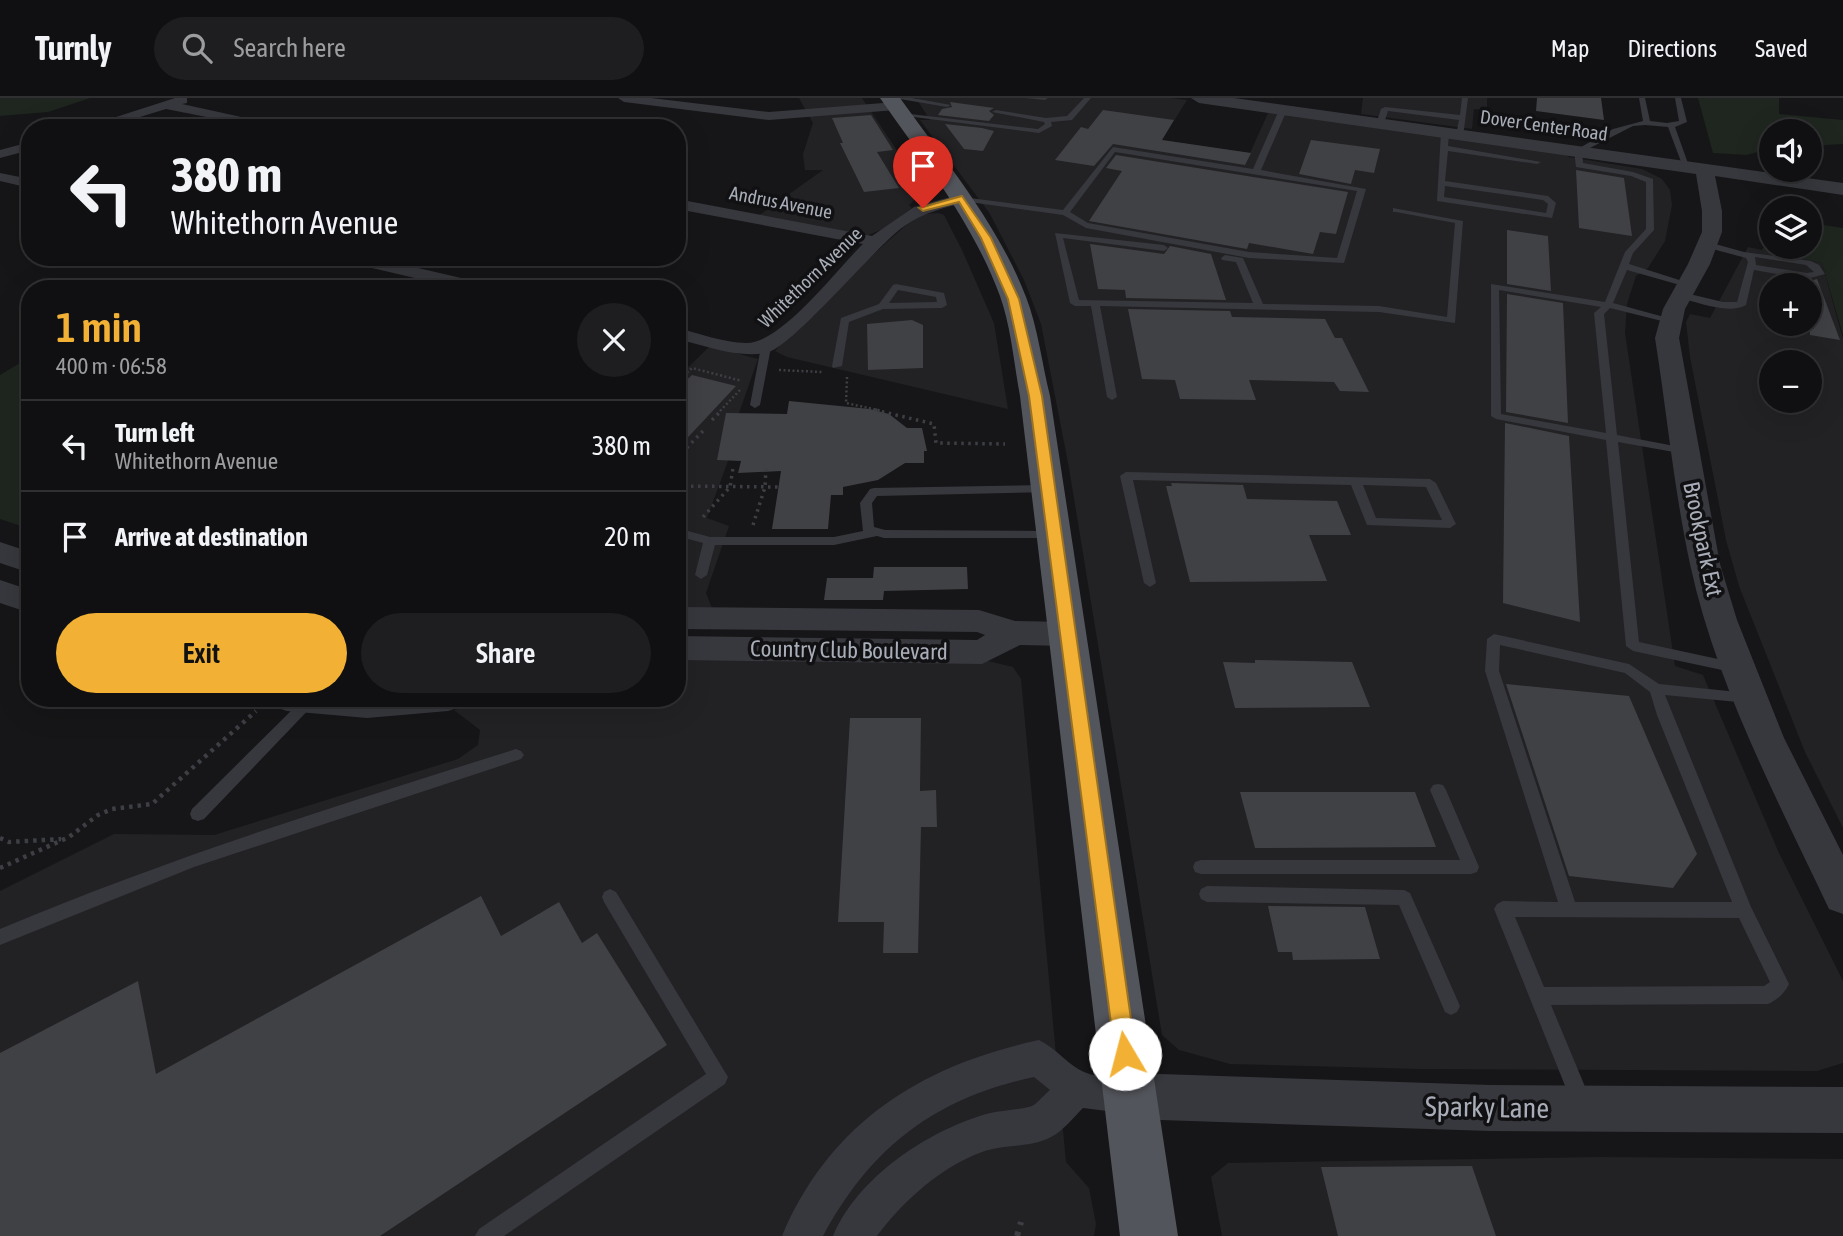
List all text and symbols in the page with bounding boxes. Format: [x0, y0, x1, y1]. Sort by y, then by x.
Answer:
search box [154, 17, 644, 80]
text: Turnly [35, 29, 112, 67]
icon: search [178, 29, 216, 67]
text: Search here [234, 33, 346, 63]
text: Map [1551, 35, 1589, 62]
text: Directions [1627, 35, 1717, 62]
text: Saved [1755, 35, 1808, 62]
street label: Dover Center Road [1479, 105, 1609, 145]
map controls [1759, 119, 1822, 413]
button: sound [1759, 119, 1822, 182]
pin [893, 136, 953, 208]
text: 380 m [171, 146, 282, 202]
icon: left [56, 147, 147, 238]
icon: arrive [904, 147, 942, 185]
street label: Andrus Avenue [728, 181, 834, 223]
button: layers [1759, 196, 1822, 259]
text: Whitethorn Avenue [171, 204, 398, 241]
street label: Whitethorn Avenue [754, 222, 866, 332]
button: + [1759, 273, 1822, 336]
text: 1 min [56, 303, 142, 351]
button: close [577, 303, 651, 377]
button: − [1759, 350, 1822, 413]
text: 400 m · 06:58 [56, 353, 167, 379]
text: Turn left [115, 418, 195, 448]
icon: left [56, 427, 94, 465]
text: 380 m [592, 431, 651, 461]
text: Whitethorn Avenue [115, 448, 278, 474]
street label: Brookpark Ext [1678, 479, 1728, 599]
icon: arrive [56, 518, 94, 556]
text: Arrive at destination [115, 522, 308, 552]
text: 20 m [604, 522, 651, 552]
button: Exit [56, 613, 347, 693]
button: Share [361, 613, 651, 693]
street label: Country Club Boulevard [750, 635, 948, 665]
position arrow [1088, 1017, 1162, 1091]
street label: Sparky Lane [1425, 1090, 1549, 1124]

